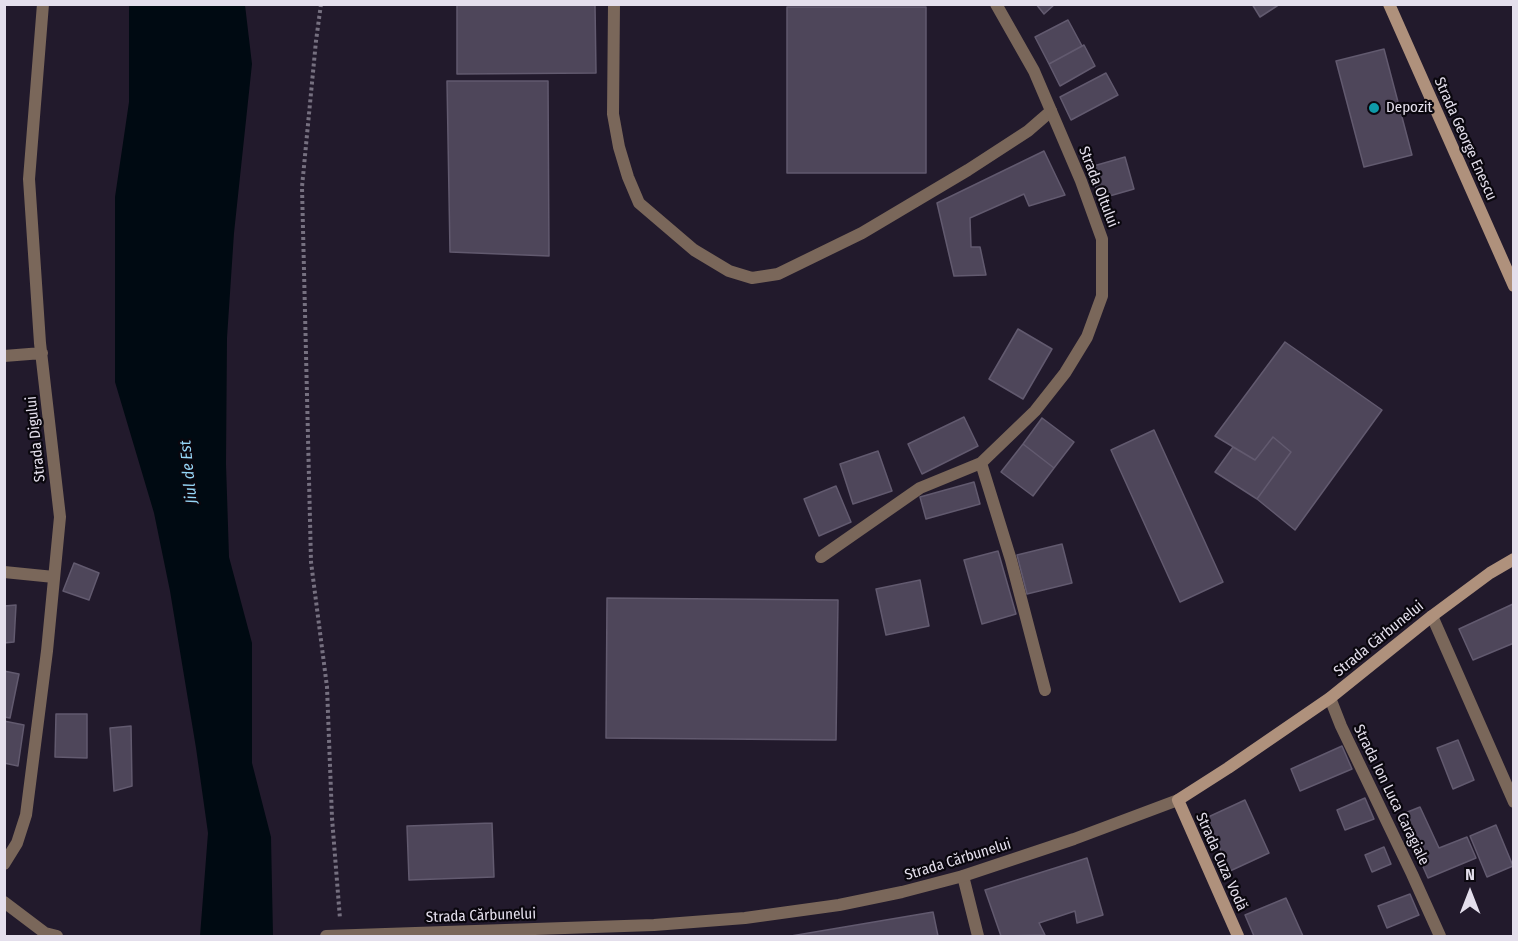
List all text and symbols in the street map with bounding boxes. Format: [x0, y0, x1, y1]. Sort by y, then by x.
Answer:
street label: Strada George Enescu [1430, 75, 1500, 203]
place label: Depozit [1386, 99, 1432, 117]
marker: Depozit [1367, 101, 1381, 115]
street label: Strada Oltului [1074, 144, 1122, 230]
street label: Strada Digului [23, 395, 49, 483]
water label: Jiul de Est [176, 439, 202, 505]
street label: Strada Cărbunelui [1331, 597, 1427, 681]
street label: Strada Ion Luca Caragiale [1349, 722, 1433, 868]
street label: Strada Cuza Vodă [1191, 810, 1251, 914]
street label: Strada Cărbunelui [903, 835, 1013, 885]
north arrow [1440, 863, 1500, 923]
text: N [1465, 865, 1475, 884]
street label: Strada Cărbunelui [426, 905, 536, 927]

